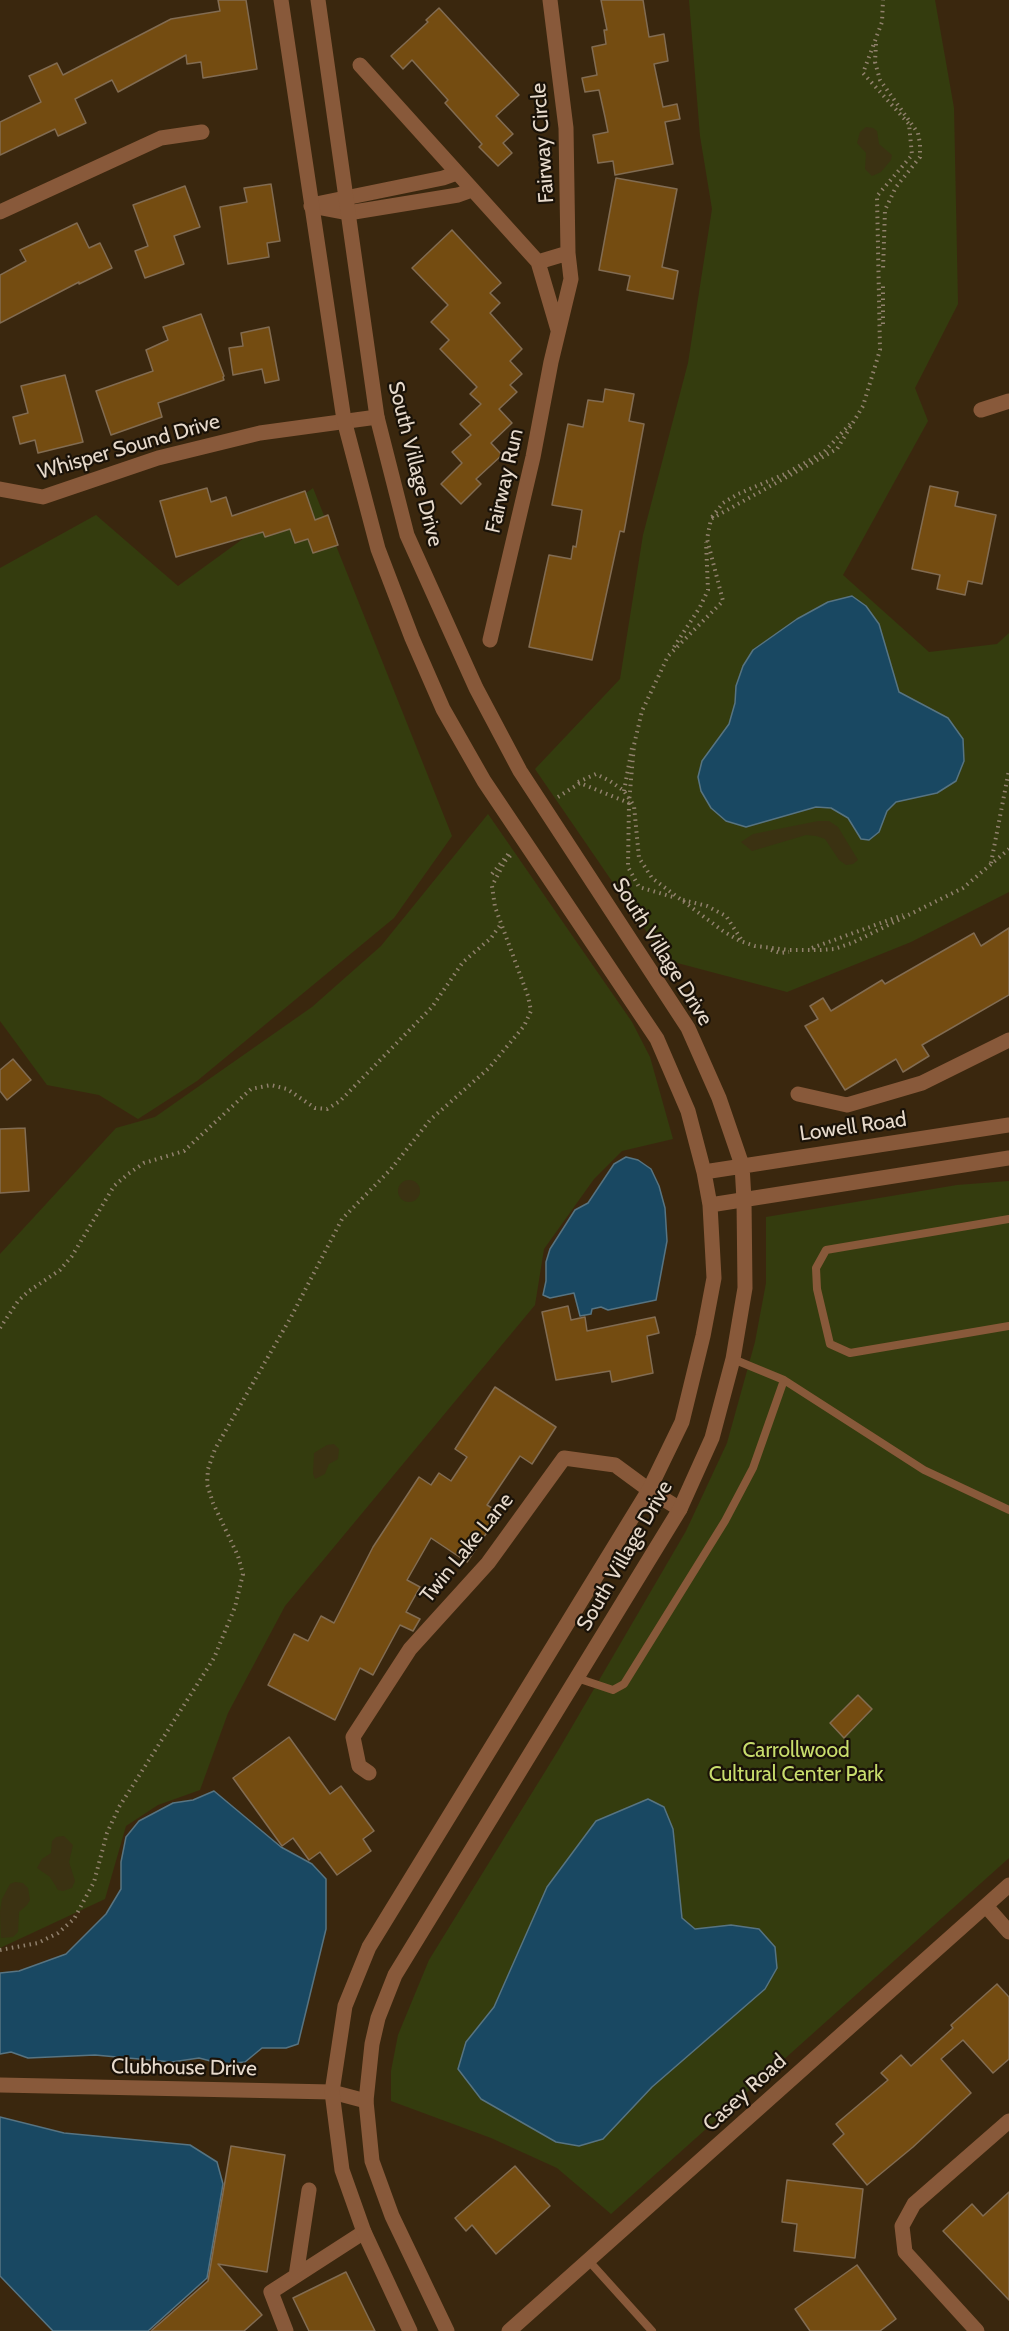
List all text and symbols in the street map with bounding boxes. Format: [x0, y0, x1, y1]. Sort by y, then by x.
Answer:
street label: Fairway Circle [526, 82, 560, 204]
street label: South Village Drive [382, 379, 448, 549]
street label: Whisper Sound Drive [35, 409, 223, 485]
street label: Fairway Run [481, 426, 529, 536]
street label: South Village Drive [606, 874, 718, 1030]
street label: Lowell Road [798, 1107, 908, 1147]
street label: South Village Drive [572, 1476, 678, 1636]
street label: Twin Lake Lane [415, 1488, 519, 1608]
park label: Carrollwood Cultural Center Park [709, 1738, 883, 1788]
street label: Casey Road [698, 2049, 792, 2137]
street label: Clubhouse Drive [111, 2054, 257, 2082]

